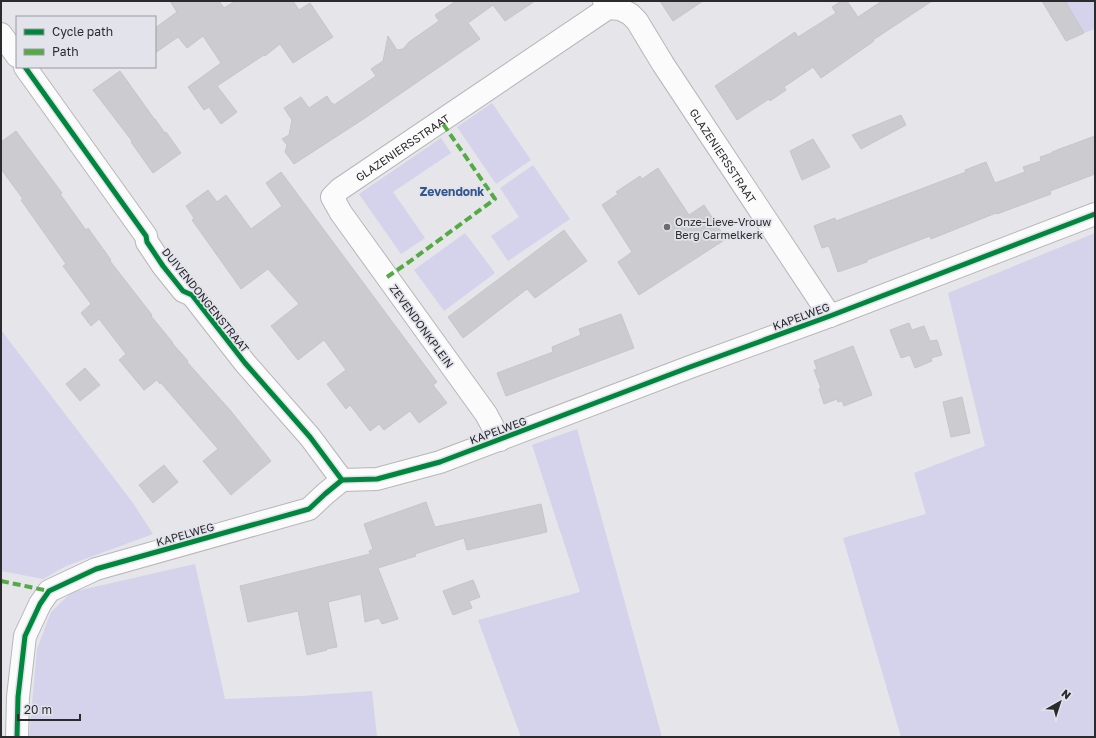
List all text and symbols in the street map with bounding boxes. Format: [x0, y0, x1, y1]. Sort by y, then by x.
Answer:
legend [16, 16, 156, 68]
text: Cycle path [52, 24, 113, 39]
text: Path [52, 44, 79, 59]
street label: GLAZENIERSSTRAAT [688, 106, 760, 205]
street label: GLAZENIERSSTRAAT [353, 111, 452, 183]
district label: Zevendonk [420, 184, 484, 199]
place label: Onze-Lieve-Vrouw Berg Carmelkerk [675, 215, 771, 241]
marker: Onze-Lieve-Vrouw Berg Carmelkerk [662, 222, 672, 232]
street label: DUIVENDONGENSTRAAT [160, 245, 252, 355]
street label: ZEVENDONKPLEIN [387, 282, 457, 370]
street label: KAPELWEG [771, 300, 831, 332]
street label: KAPELWEG [468, 414, 528, 446]
street label: KAPELWEG [155, 519, 216, 548]
north arrow [1040, 682, 1080, 722]
text: N [1059, 686, 1074, 702]
scale bar [18, 696, 80, 722]
text: 20 m [24, 702, 52, 717]

